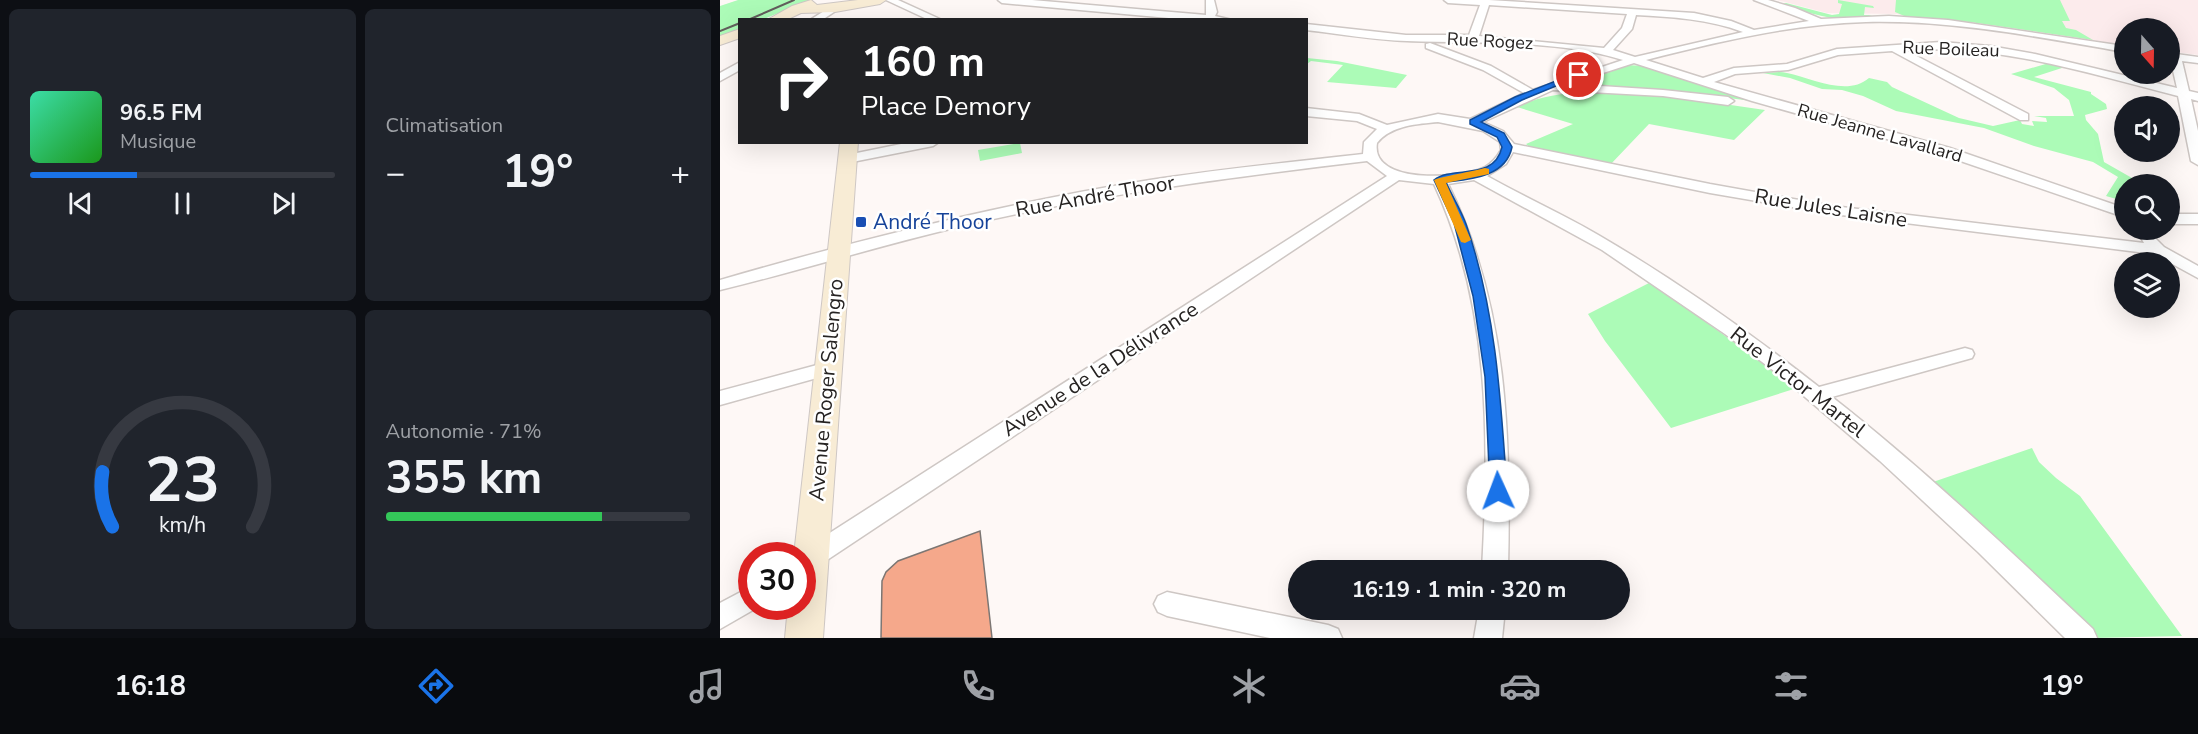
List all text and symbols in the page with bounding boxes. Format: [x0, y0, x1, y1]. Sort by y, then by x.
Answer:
north arrow [2114, 18, 2180, 84]
map controls [2114, 18, 2180, 318]
street label: Rue Rogez [1446, 27, 1534, 55]
text: 160 m [861, 34, 985, 91]
street label: Rue Boileau [1902, 35, 2000, 63]
icon: right [762, 42, 840, 120]
pin [1553, 49, 1604, 100]
icon: arrive [1562, 58, 1595, 91]
text: Place Demory [861, 88, 1031, 125]
button: sound [2114, 96, 2180, 162]
text: 96.5 FM [120, 98, 202, 128]
street label: Rue Jeanne Lavallard [1795, 98, 1965, 168]
text: Climatisation [386, 112, 503, 139]
text: Musique [120, 128, 196, 155]
text: 19° [502, 142, 573, 203]
text: − [386, 151, 405, 196]
text: + [670, 151, 690, 196]
street label: Rue André Thoor [1013, 168, 1177, 224]
button: search [2114, 174, 2180, 240]
street label: Rue Jules Laisne [1753, 182, 1909, 234]
icon: previous [64, 187, 97, 220]
icon: pause [166, 187, 199, 220]
icon: next [267, 187, 300, 220]
place label: André Thoor [873, 208, 992, 236]
marker: André Thoor [854, 215, 868, 229]
button: layers [2114, 252, 2180, 318]
street label: Avenue Roger Salengro [802, 278, 850, 502]
street label: Avenue de la Délivrance [997, 295, 1203, 443]
street label: Rue Victor Martel [1724, 320, 1872, 444]
text: Autonomie · 71% [386, 418, 542, 445]
text: 23 [145, 438, 220, 523]
text: 355 km [386, 448, 542, 509]
position arrow [1466, 459, 1530, 523]
text: km/h [159, 510, 206, 540]
speed limit sign: 30 [738, 542, 816, 620]
text: 16:19 · 1 min · 320 m [1352, 575, 1566, 605]
icon: directions [415, 665, 457, 707]
icon: music [686, 665, 728, 707]
icon: phone [957, 665, 999, 707]
icon: climate [1228, 665, 1270, 707]
icon: car [1499, 665, 1541, 707]
icon: filters [1770, 665, 1812, 707]
text: 16:18 [114, 668, 186, 705]
text: 19° [2041, 668, 2083, 705]

